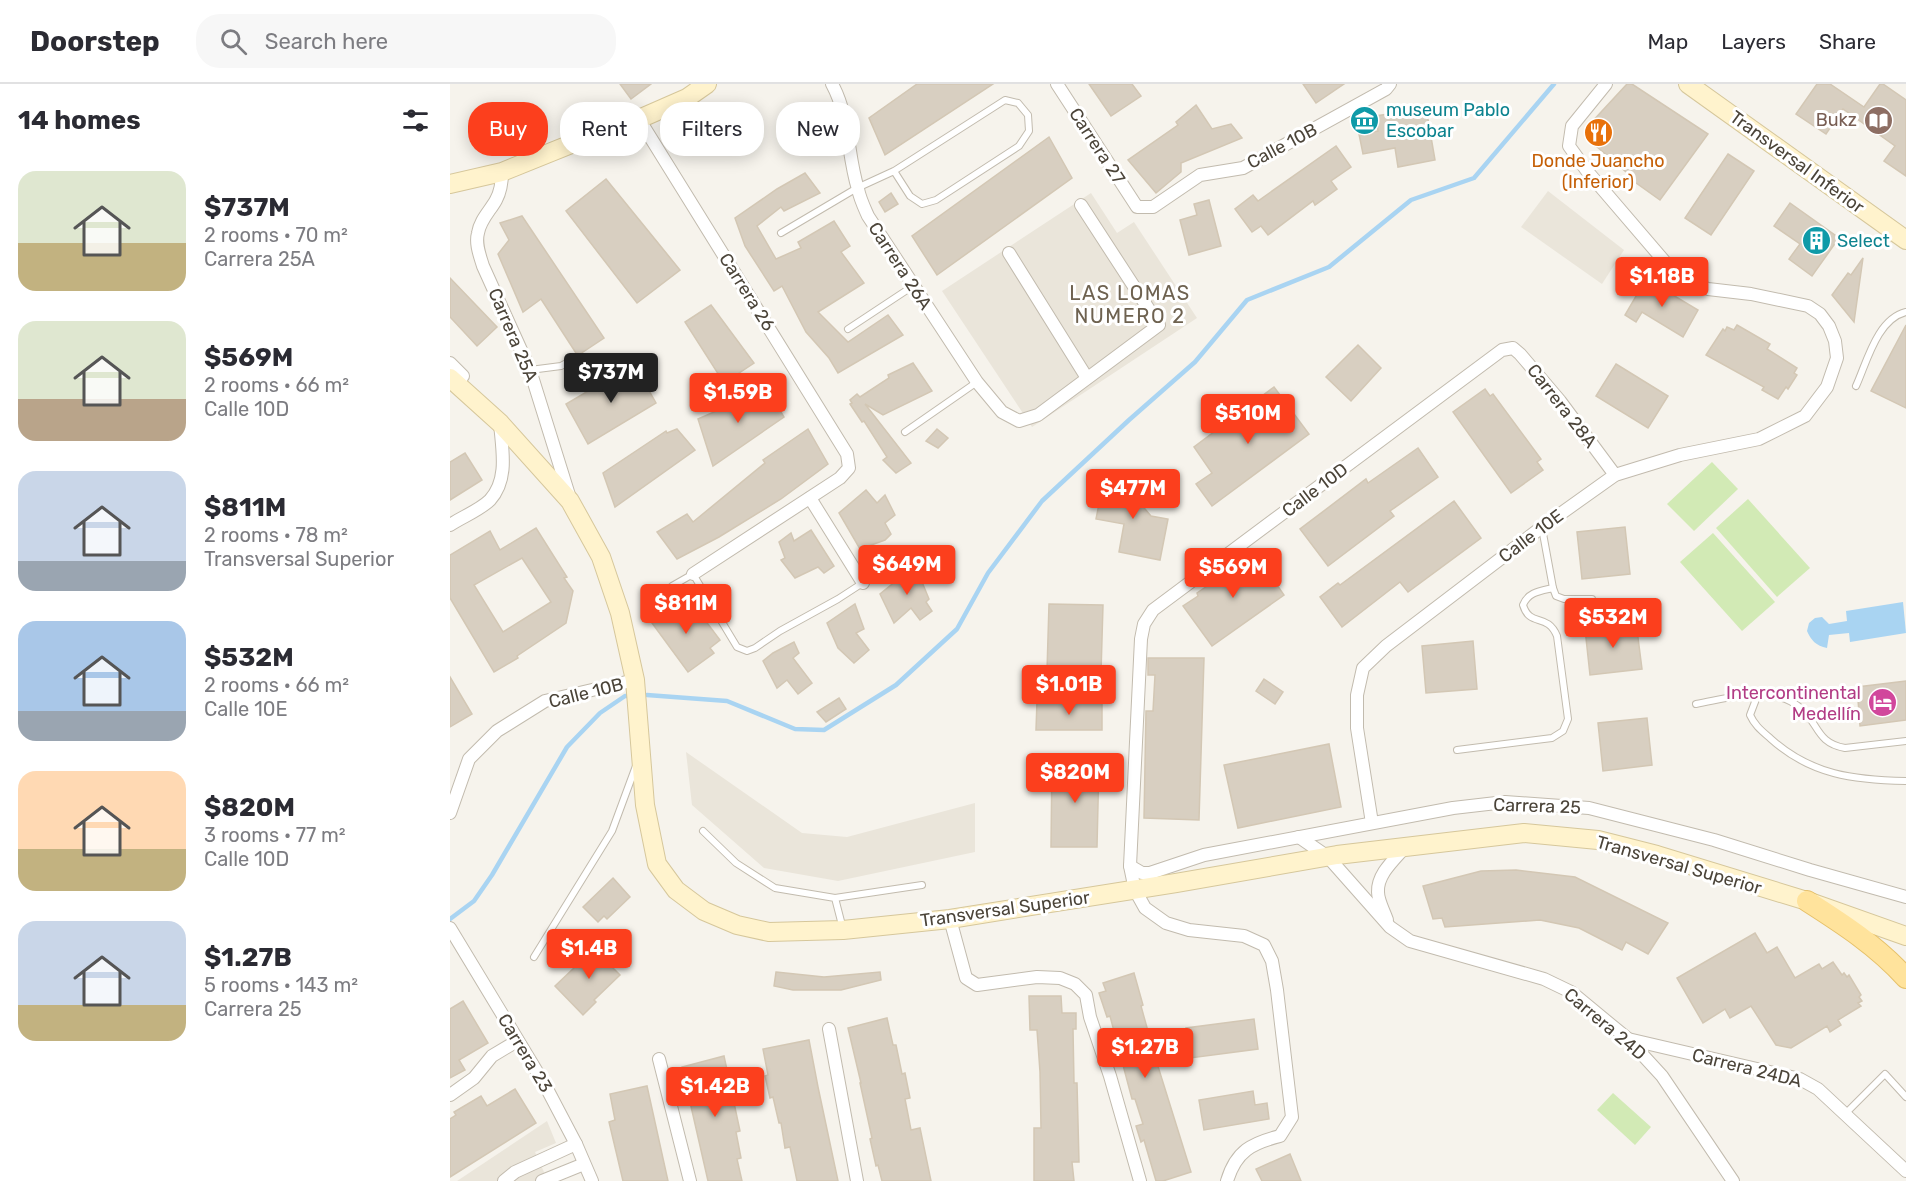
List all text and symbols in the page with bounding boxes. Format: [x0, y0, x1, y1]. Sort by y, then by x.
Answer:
search box [196, 14, 616, 68]
text: Doorstep [30, 25, 160, 58]
icon: search [217, 25, 250, 58]
text: Search here [265, 28, 388, 55]
text: Map [1647, 29, 1688, 54]
text: Layers [1721, 29, 1786, 54]
text: Share [1819, 29, 1876, 54]
place label: museum Pablo Escobar [1386, 99, 1510, 142]
chip: Buy [468, 102, 548, 156]
chip: Rent [560, 102, 648, 156]
chip: Filters [660, 102, 764, 156]
chip: New [776, 102, 860, 156]
icon: filters [399, 104, 432, 137]
street label: Carrera 27 [1064, 104, 1130, 188]
museum icon: museum Pablo Escobar [1349, 104, 1381, 136]
library icon: Bukz [1862, 104, 1894, 136]
text: 14 homes [18, 105, 141, 136]
street label: Transversal Inferior [1726, 106, 1869, 218]
place label: Bukz [1816, 109, 1857, 131]
restaurant icon: Donde Juancho (Inferior) [1582, 116, 1614, 148]
street label: Calle 10B [1243, 118, 1321, 174]
place label: Donde Juancho (Inferior) [1531, 150, 1665, 193]
text: $737M [204, 192, 290, 223]
icon: home [66, 195, 138, 267]
street label: Carrera 26A [864, 218, 936, 314]
text: 2 rooms · 70 m² [204, 223, 348, 247]
building icon: Select [1800, 225, 1832, 257]
place label: Select [1837, 230, 1890, 252]
text: Carrera 25A [204, 247, 315, 271]
street label: Carrera 26 [714, 249, 780, 335]
pin: $1.18B [1613, 257, 1711, 308]
text: $1.18B [1629, 264, 1695, 288]
district label: LAS LOMAS NUMERO 2 [1069, 281, 1191, 328]
street label: Carrera 25A [483, 285, 543, 385]
text: $569M [204, 342, 293, 373]
icon: home [66, 345, 138, 417]
pin: $737M [569, 353, 653, 404]
text: $737M [578, 360, 644, 384]
street label: Carrera 28A [1522, 360, 1602, 452]
text: 2 rooms · 66 m² [204, 373, 349, 397]
pin: $1.59B [689, 373, 787, 424]
text: $1.59B [704, 380, 772, 404]
pin: $510M [1206, 394, 1290, 445]
text: Calle 10D [204, 397, 289, 421]
text: $510M [1215, 401, 1281, 425]
street label: Calle 10D [1278, 458, 1352, 522]
pin: $477M [1091, 469, 1175, 520]
text: $477M [1100, 476, 1166, 500]
text: $811M [204, 492, 286, 523]
icon: home [66, 495, 138, 567]
street label: Calle 10E [1494, 505, 1568, 567]
text: 2 rooms · 78 m² [204, 523, 348, 547]
pin: $649M [865, 545, 949, 596]
text: Transversal Superior [204, 547, 394, 571]
pin: $569M [1191, 548, 1275, 599]
text: $649M [872, 552, 942, 576]
text: $569M [1199, 555, 1267, 579]
pin: $811M [644, 584, 728, 635]
text: $811M [654, 591, 718, 615]
pin: $532M [1571, 598, 1655, 649]
text: $532M [1578, 605, 1648, 629]
text: $532M [204, 642, 294, 673]
icon: home [66, 645, 138, 717]
pin: $1.01B [1020, 665, 1118, 716]
text: $1.01B [1036, 672, 1102, 696]
text: 2 rooms · 66 m² [204, 673, 349, 697]
street label: Calle 10B [546, 673, 626, 713]
place label: Intercontinental Medellín [1726, 682, 1861, 725]
hotel icon: Intercontinental Medellín [1866, 687, 1898, 719]
text: Calle 10E [204, 697, 288, 721]
pin: $820M [1033, 753, 1117, 804]
text: $820M [1040, 760, 1110, 784]
text: $820M [204, 792, 295, 823]
street label: Carrera 25 [1493, 793, 1581, 819]
icon: home [66, 795, 138, 867]
text: 3 rooms · 77 m² [204, 823, 346, 847]
street label: Transversal Superior [1594, 831, 1764, 899]
text: Calle 10D [204, 847, 289, 871]
street label: Transversal Superior [919, 886, 1091, 932]
pin: $1.4B [547, 929, 631, 980]
text: $1.4B [561, 936, 617, 960]
text: $1.27B [204, 942, 292, 973]
icon: home [66, 945, 138, 1017]
text: 5 rooms · 143 m² [204, 973, 358, 997]
street label: Carrera 24D [1559, 983, 1651, 1065]
text: Carrera 25 [204, 997, 302, 1021]
street label: Carrera 23 [493, 1010, 557, 1096]
pin: $1.27B [1096, 1028, 1194, 1079]
text: $1.27B [1111, 1035, 1179, 1059]
street label: Carrera 24DA [1690, 1044, 1804, 1092]
pin: $1.42B [666, 1067, 764, 1118]
text: $1.42B [680, 1074, 750, 1098]

